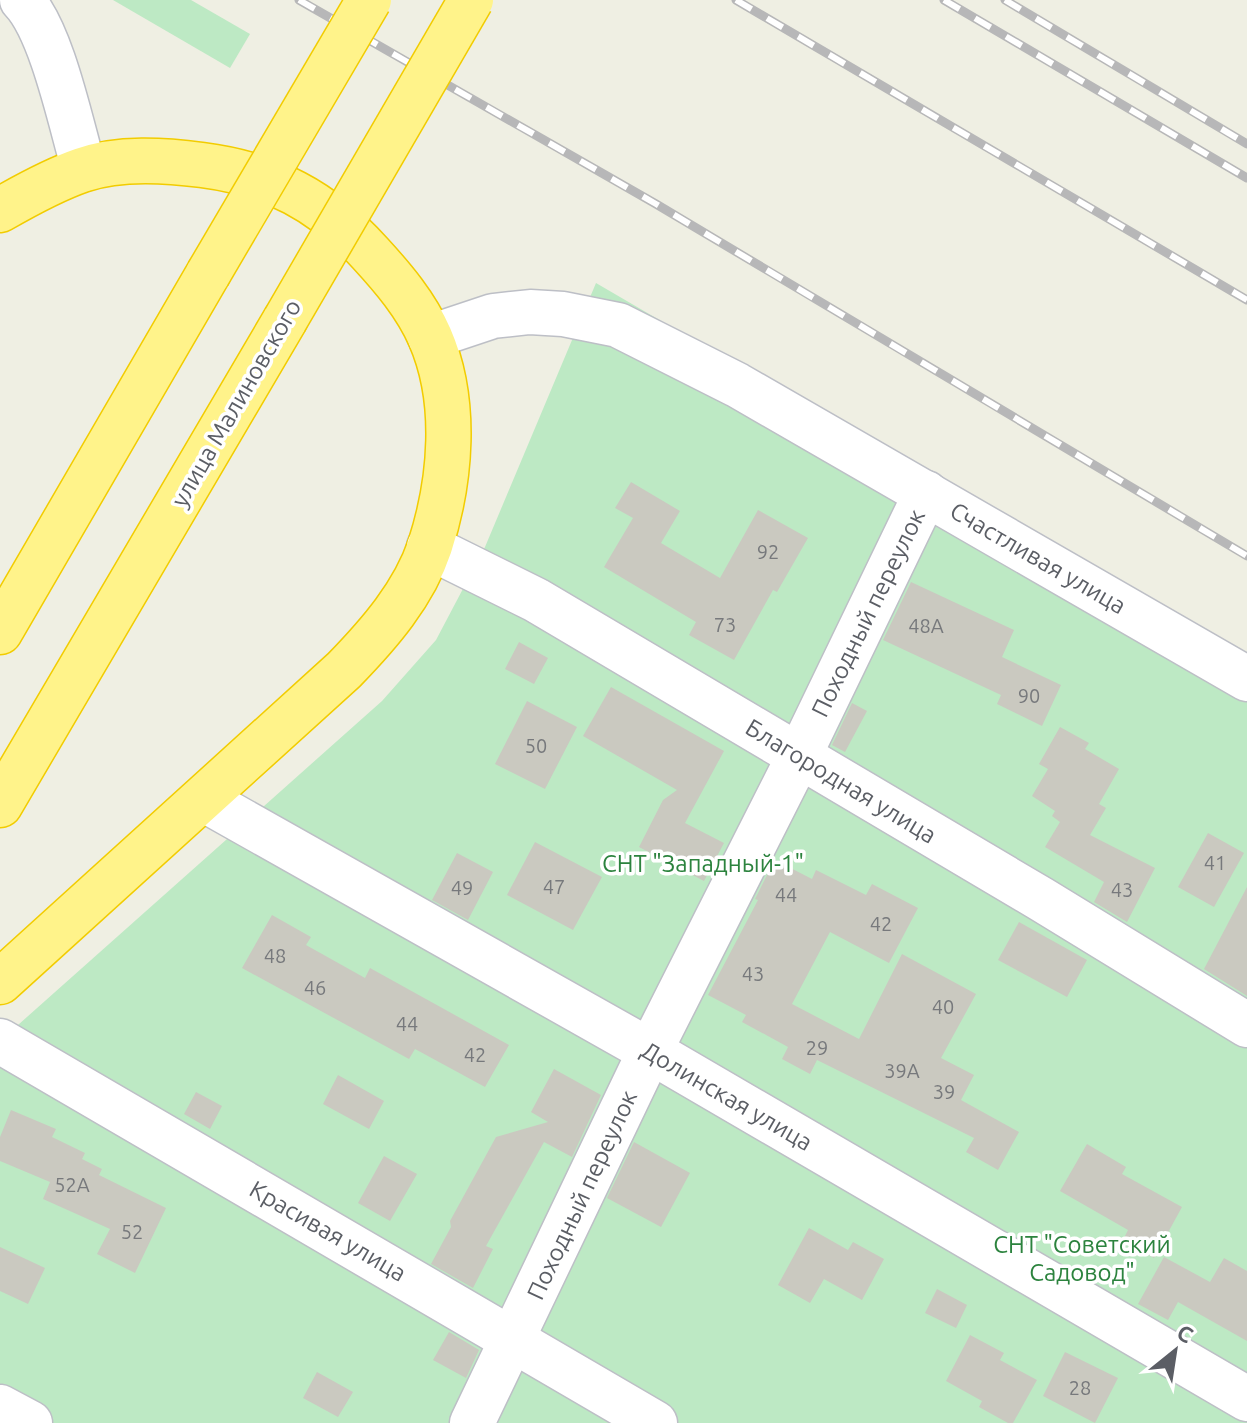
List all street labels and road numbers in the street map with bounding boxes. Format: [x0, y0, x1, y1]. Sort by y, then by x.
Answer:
street label: улица Малиновского [166, 295, 306, 511]
street label: Счастливая улица [945, 497, 1131, 619]
street label: Походный переулок [806, 505, 930, 721]
street label: Благородная улица [741, 713, 941, 849]
street label: Долинская улица [637, 1036, 817, 1156]
street label: Походный переулок [522, 1086, 642, 1304]
street label: Красивая улица [245, 1175, 411, 1287]

